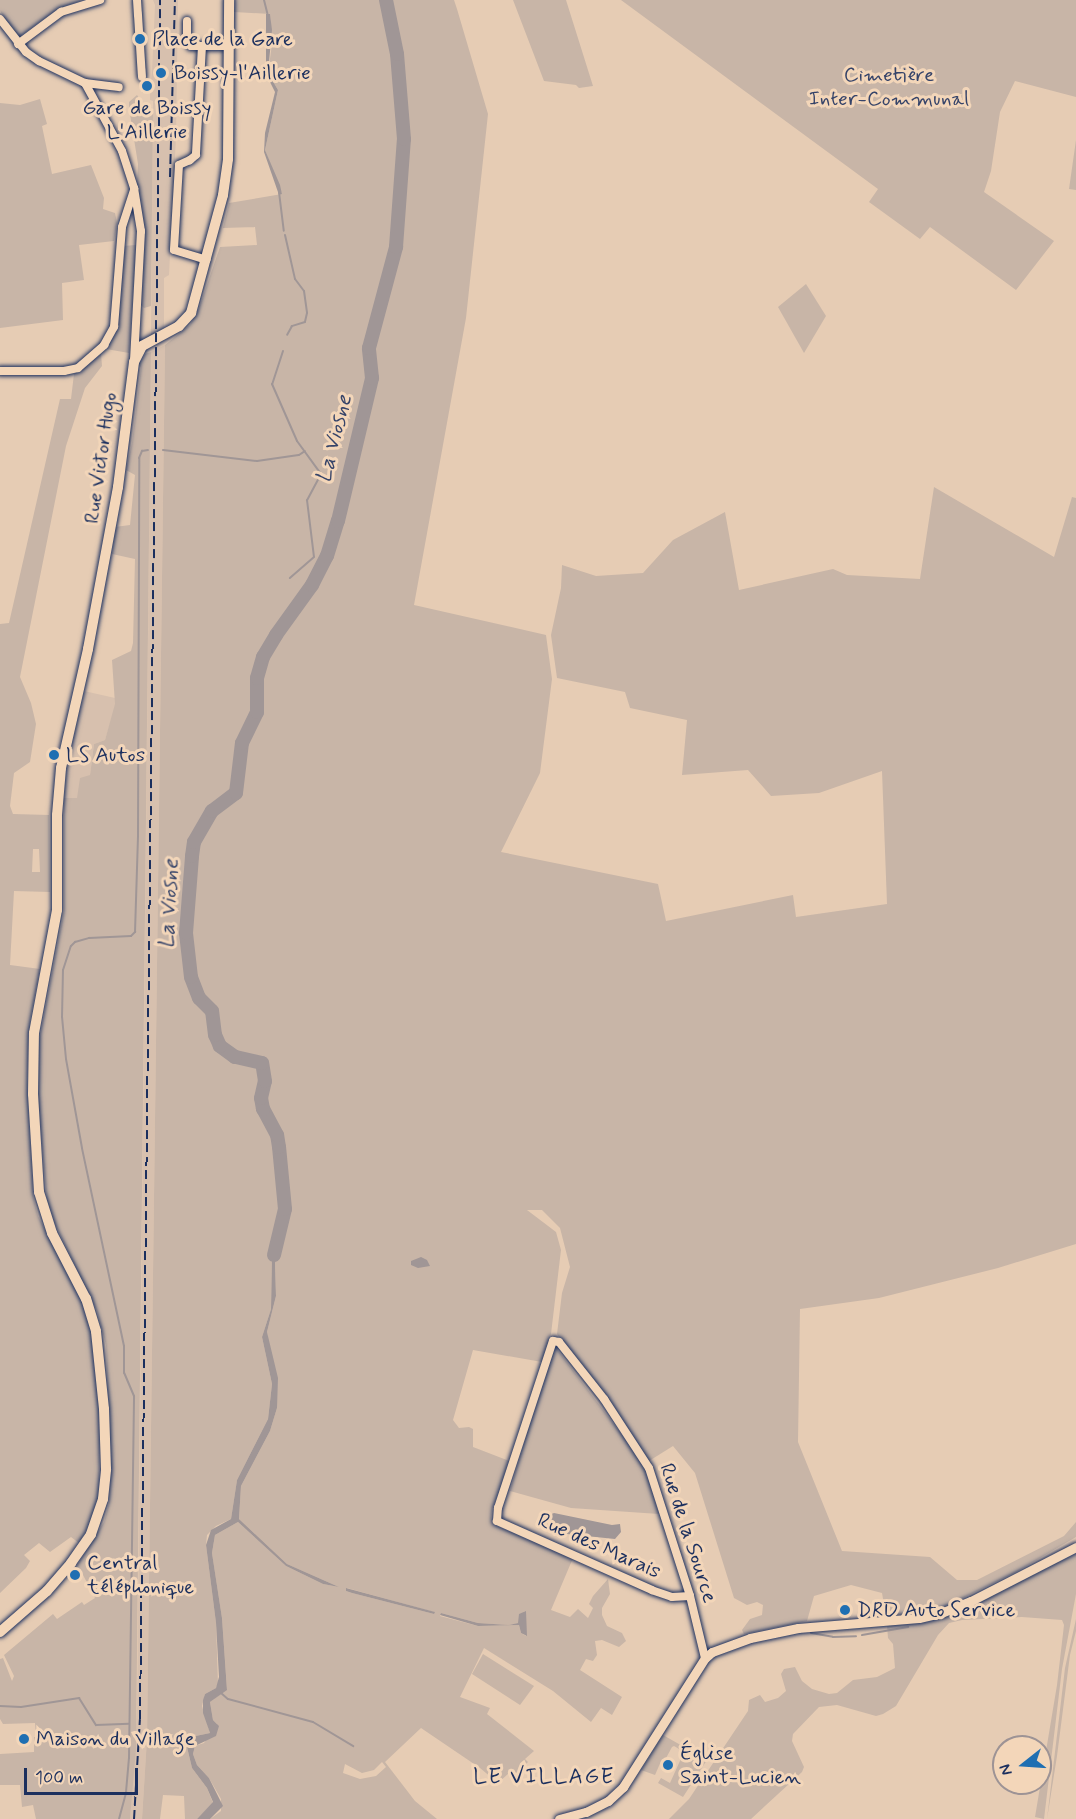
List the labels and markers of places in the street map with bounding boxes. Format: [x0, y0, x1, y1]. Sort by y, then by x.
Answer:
place label: Place de la Gare [152, 26, 293, 52]
marker: Place de la Gare [133, 32, 147, 46]
place label: Boissy-l'Aillerie [174, 60, 311, 86]
marker: Boissy-l'Aillerie [152, 64, 170, 82]
marker: Gare de Boissy L'Aillerie [140, 79, 154, 93]
place label: Gare de Boissy L'Aillerie [83, 95, 211, 145]
place label: LS Autos [66, 742, 145, 768]
marker: LS Autos [47, 748, 61, 762]
place label: Central téléphonique [87, 1550, 194, 1600]
marker: Central téléphonique [68, 1568, 82, 1582]
place label: DRD Auto Service [857, 1597, 1013, 1623]
marker: DRD Auto Service [838, 1603, 852, 1617]
place label: Maison du Village [36, 1726, 191, 1752]
marker: Maison du Village [17, 1732, 31, 1746]
place label: Église Saint-Lucien [680, 1740, 801, 1790]
marker: Église Saint-Lucien [661, 1758, 675, 1772]

